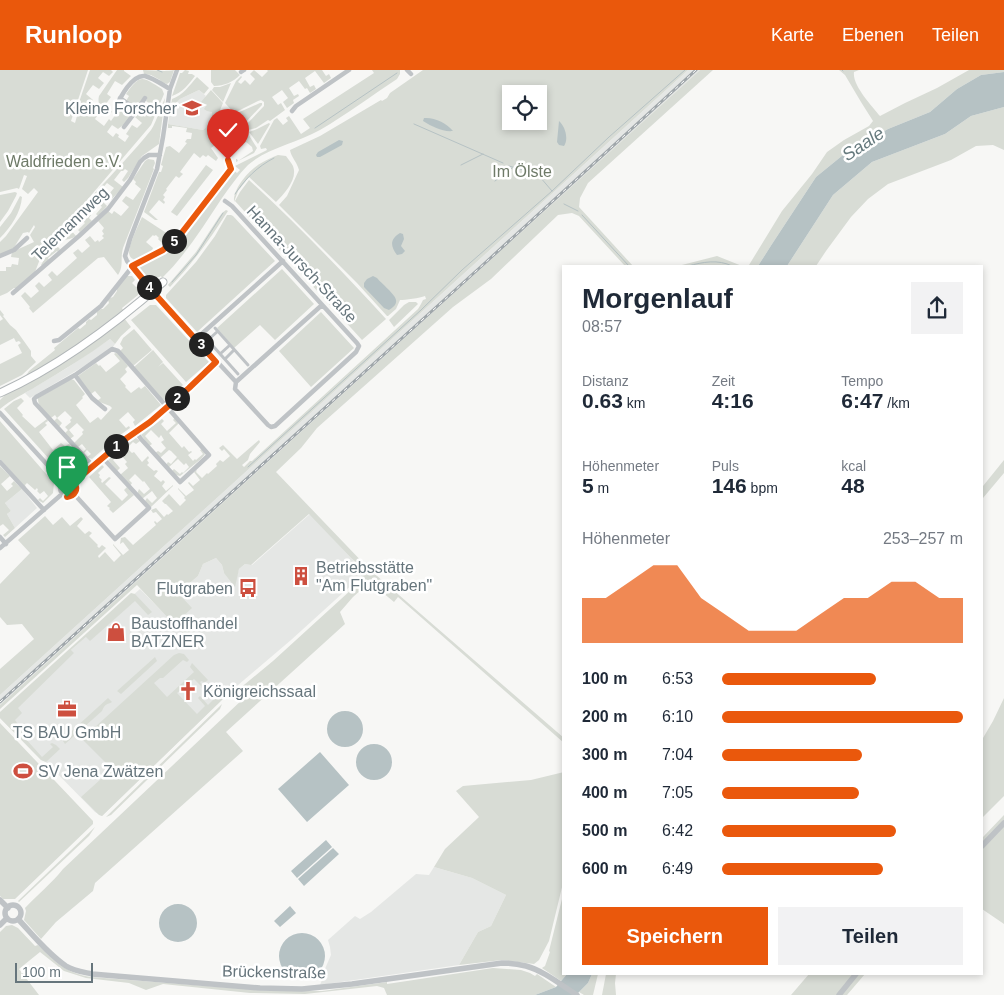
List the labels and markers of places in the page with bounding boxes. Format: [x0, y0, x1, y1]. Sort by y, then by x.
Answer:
school or university icon: Kleine Forscher [181, 97, 203, 119]
place label: Kleine Forscher [65, 100, 178, 117]
pin [207, 109, 249, 160]
pin: 5 [162, 228, 186, 254]
pin: 4 [136, 274, 162, 300]
pin: 3 [188, 332, 214, 356]
pin: 2 [164, 386, 190, 410]
pin: 1 [104, 434, 128, 458]
pin [46, 446, 88, 497]
place label: Betriebsstätte "Am Flutgraben" [316, 559, 432, 594]
building icon: Betriebsstätte "Am Flutgraben" [290, 565, 312, 587]
bus stop icon: Flutgraben [237, 577, 259, 599]
place label: Flutgraben [157, 580, 233, 597]
place label: Baustoffhandel BATZNER [131, 615, 237, 650]
shop icon: Baustoffhandel BATZNER [105, 621, 127, 643]
church icon: Königreichssaal [177, 680, 199, 702]
place label: Königreichssaal [203, 683, 316, 700]
office icon: TS BAU GmbH [56, 698, 78, 720]
place label: TS BAU GmbH [13, 724, 121, 741]
sports icon: SV Jena Zwätzen [12, 760, 34, 782]
place label: SV Jena Zwätzen [38, 763, 163, 780]

